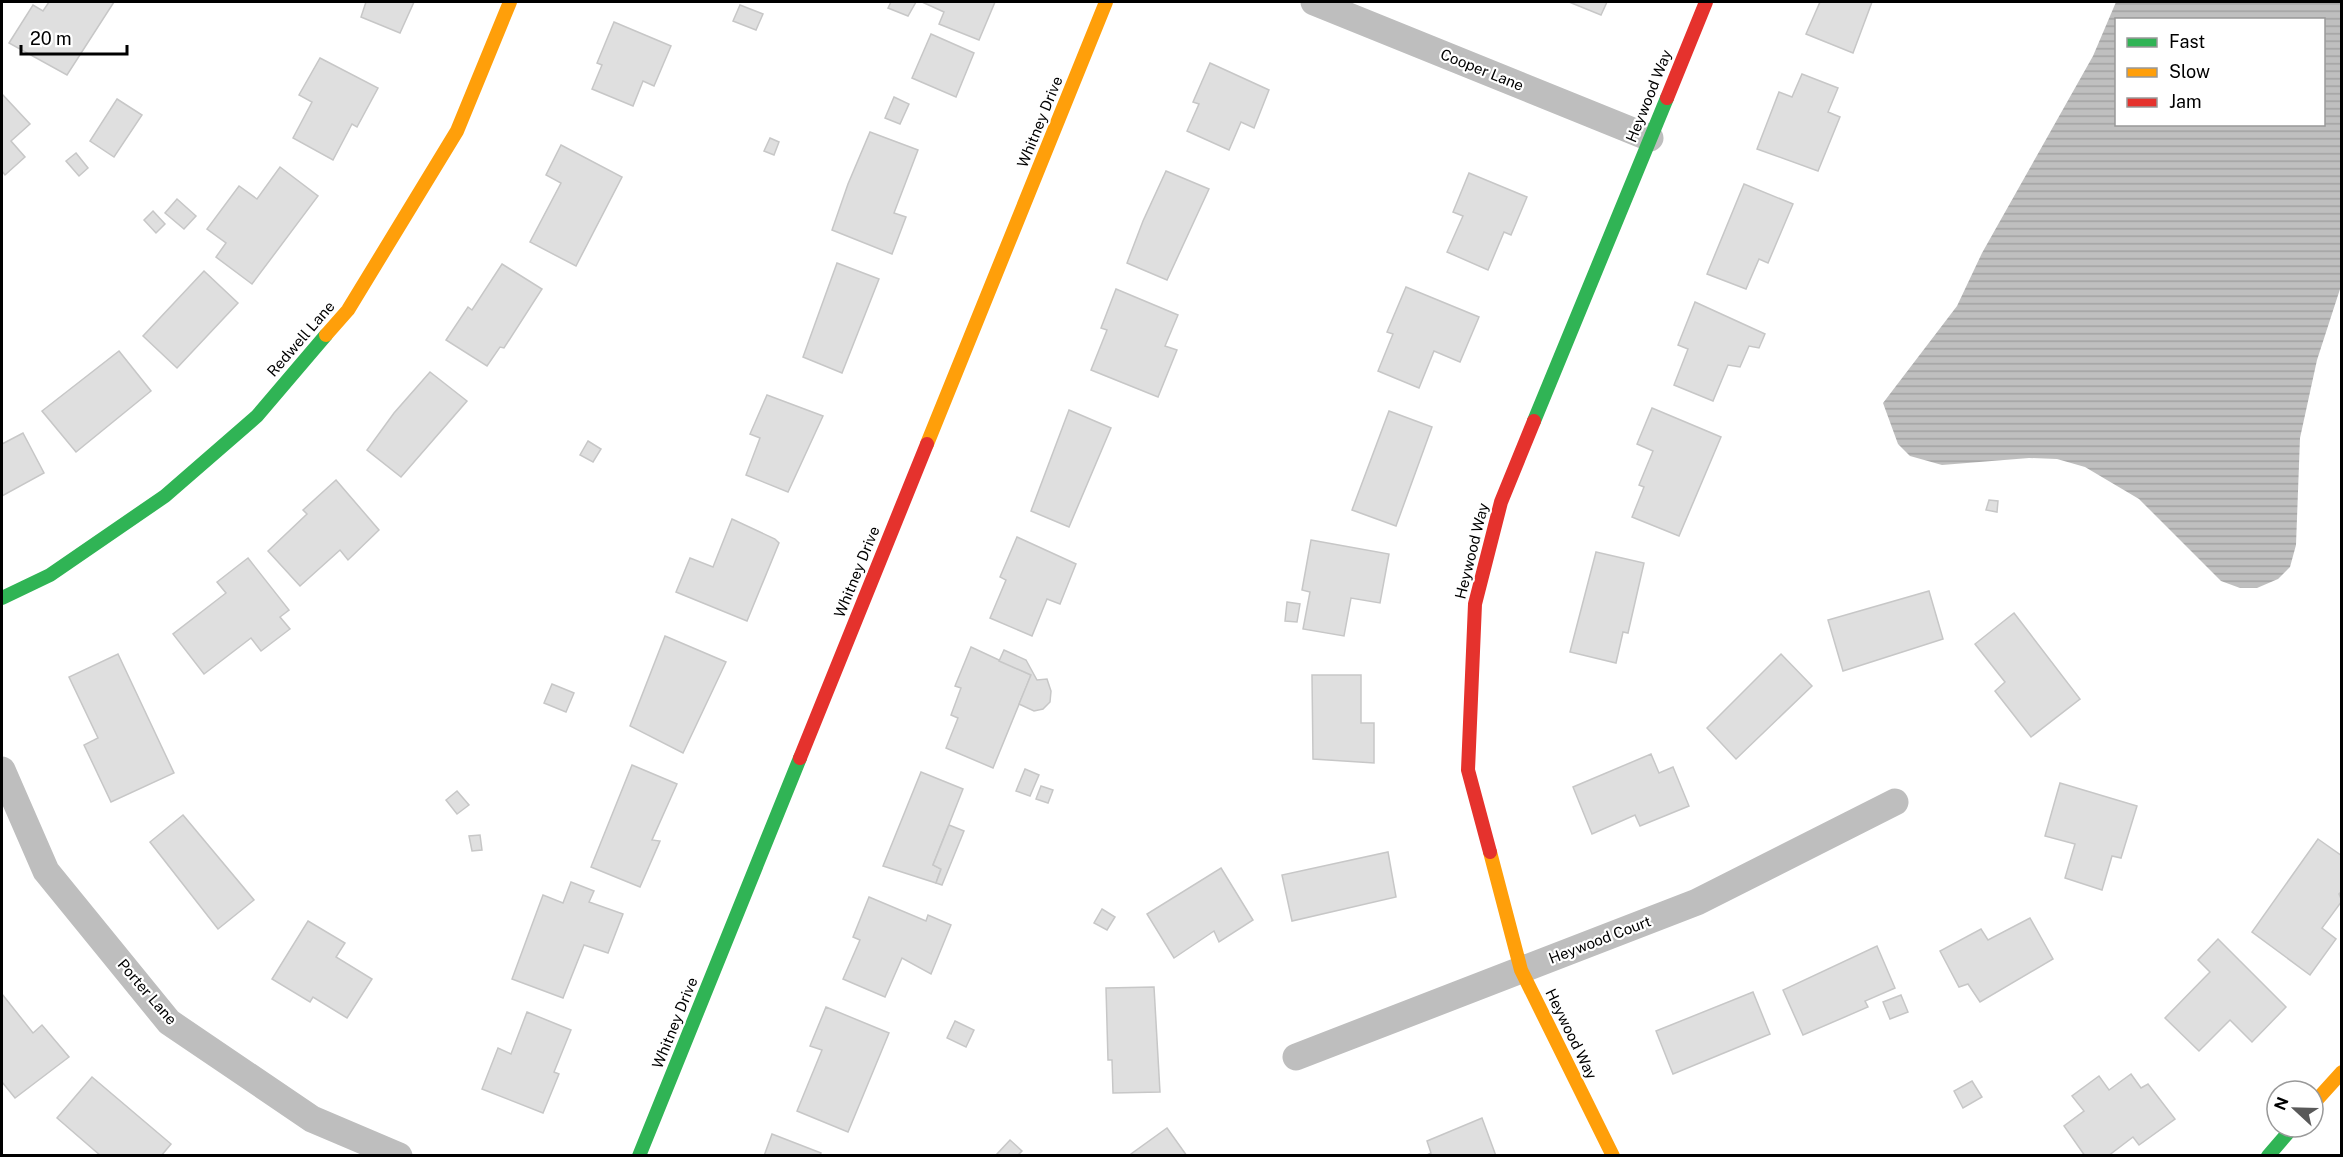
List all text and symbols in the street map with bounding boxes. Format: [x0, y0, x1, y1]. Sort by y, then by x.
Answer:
scale bar [21, 18, 128, 56]
legend [2115, 18, 2325, 126]
text: 20 m [30, 28, 72, 49]
text: Fast [2169, 31, 2205, 52]
street label: Cooper Lane [1438, 45, 1526, 94]
street label: Heywood Way [1622, 47, 1675, 145]
text: Slow [2169, 61, 2210, 82]
street label: Whitney Drive [1013, 74, 1066, 170]
text: Jam [2169, 91, 2202, 112]
street label: Redwell Lane [263, 298, 338, 380]
street label: Heywood Way [1451, 501, 1492, 601]
street label: Whitney Drive [830, 524, 883, 620]
street label: Heywood Court [1546, 912, 1653, 967]
street label: Porter Lane [114, 956, 180, 1028]
street label: Whitney Drive [648, 975, 701, 1071]
street label: Heywood Way [1542, 986, 1601, 1082]
north arrow [2265, 1079, 2325, 1139]
text: N [2270, 1094, 2293, 1113]

